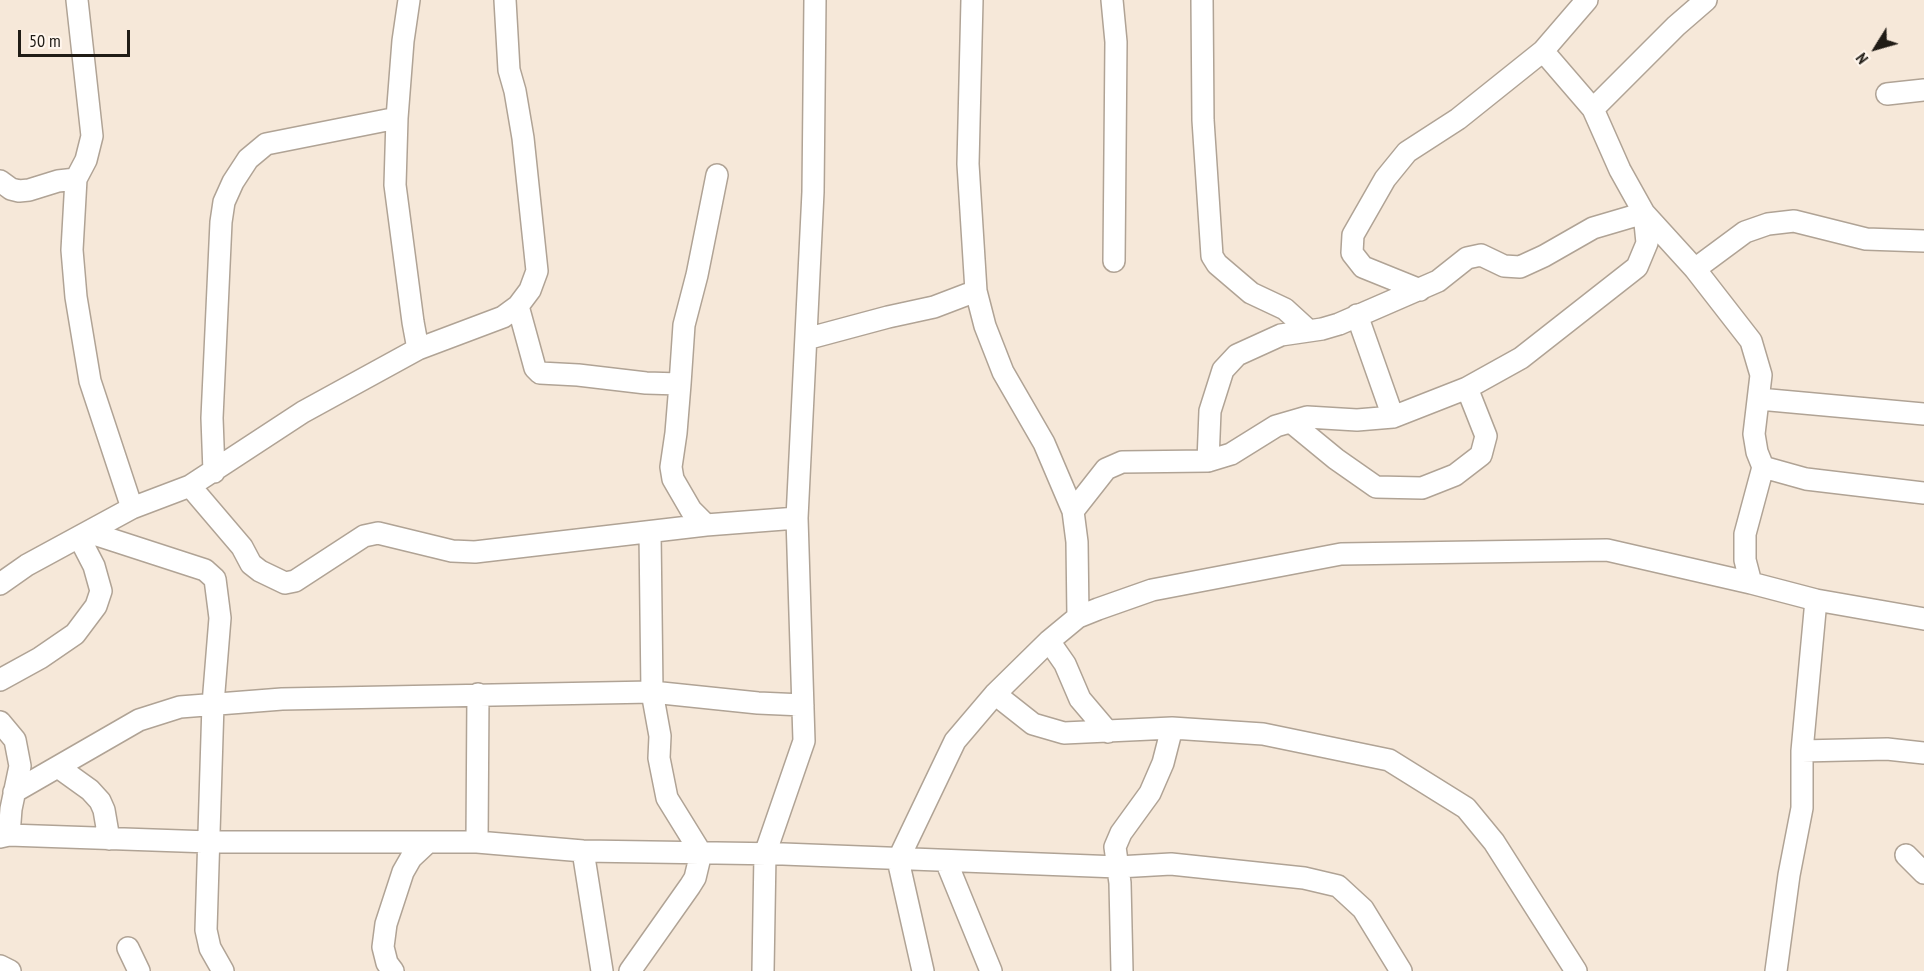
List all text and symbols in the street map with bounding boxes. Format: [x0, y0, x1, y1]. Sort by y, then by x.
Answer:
scale bar [21, 18, 134, 56]
north arrow [1846, 18, 1906, 78]
text: 50 m [29, 29, 61, 52]
text: N [1851, 49, 1872, 68]

